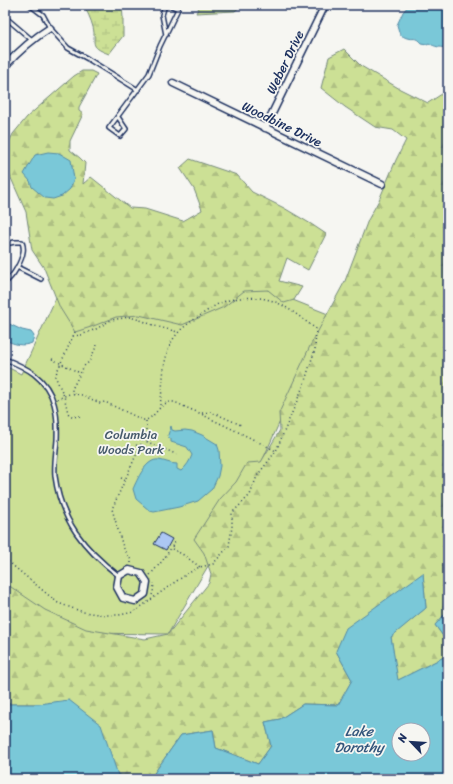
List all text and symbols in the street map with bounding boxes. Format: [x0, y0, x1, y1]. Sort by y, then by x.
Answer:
street label: Weber Drive [260, 26, 311, 98]
street label: Woodbine Drive [238, 95, 326, 153]
park label: Columbia Woods Park [98, 423, 164, 461]
water label: Lake Dorothy [334, 719, 385, 760]
north arrow [391, 722, 431, 762]
text: N [392, 730, 413, 746]

